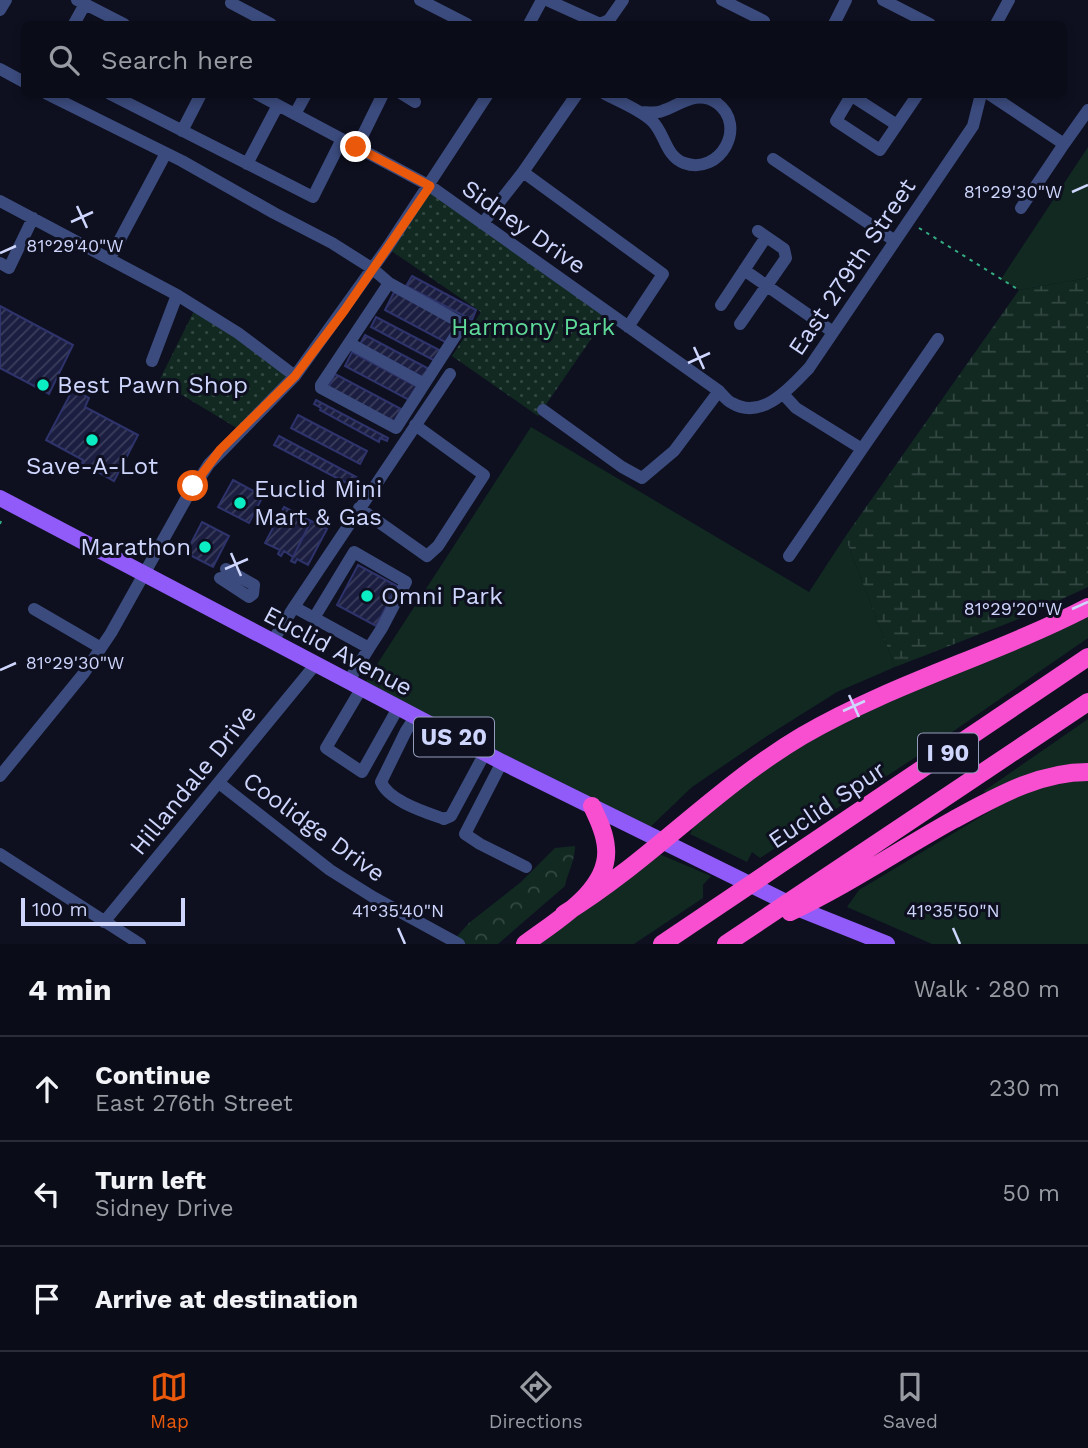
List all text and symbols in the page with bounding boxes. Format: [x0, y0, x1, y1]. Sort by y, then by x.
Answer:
search box [21, 21, 1067, 98]
icon: search [45, 41, 83, 79]
text: Search here [101, 45, 253, 75]
route end [340, 131, 371, 162]
street label: East 279th Street [783, 173, 921, 361]
street label: Sidney Drive [457, 174, 591, 280]
text: 81°29'30"W [964, 181, 1062, 202]
text: 81°29'40"W [26, 235, 124, 256]
park label: Harmony Park [451, 313, 616, 341]
place label: Best Pawn Shop [57, 371, 248, 399]
marker: Best Pawn Shop [35, 377, 51, 393]
marker: Save-A-Lot [84, 432, 100, 448]
place label: Save-A-Lot [26, 452, 158, 480]
route start [177, 470, 208, 501]
place label: Euclid Mini Mart & Gas [254, 475, 382, 531]
marker: Euclid Mini Mart & Gas [232, 495, 248, 511]
place label: Marathon [80, 533, 191, 561]
marker: Marathon [197, 539, 213, 555]
place label: Omni Park [381, 582, 503, 610]
marker: Omni Park [359, 588, 375, 604]
text: 81°29'20"W [964, 598, 1062, 619]
street label: Euclid Avenue [259, 600, 417, 702]
text: 81°29'30"W [26, 652, 124, 673]
street label: Hillandale Drive [124, 699, 262, 861]
road number: US 20 [414, 718, 494, 757]
road number: I 90 [918, 734, 978, 772]
street label: Euclid Spur [763, 756, 891, 854]
street label: Coolidge Drive [238, 766, 390, 888]
scale bar [21, 895, 186, 927]
text: 100 m [32, 898, 88, 921]
text: 41°35'40"N [352, 900, 444, 921]
text: 41°35'50"N [906, 900, 1000, 921]
text: 4 min [28, 972, 112, 1007]
text: Walk · 280 m [914, 976, 1060, 1003]
text: Continue [95, 1060, 211, 1090]
icon: ahead [28, 1070, 66, 1108]
text: 230 m [989, 1075, 1060, 1102]
text: East 276th Street [95, 1090, 293, 1117]
text: Turn left [95, 1165, 206, 1195]
icon: left [28, 1175, 66, 1213]
text: 50 m [1003, 1180, 1060, 1207]
text: Sidney Drive [95, 1195, 233, 1222]
icon: arrive [28, 1280, 66, 1318]
text: Arrive at destination [95, 1284, 358, 1314]
tab: Map [150, 1368, 189, 1433]
tab: Directions [489, 1368, 583, 1433]
tab: Saved [883, 1368, 938, 1433]

